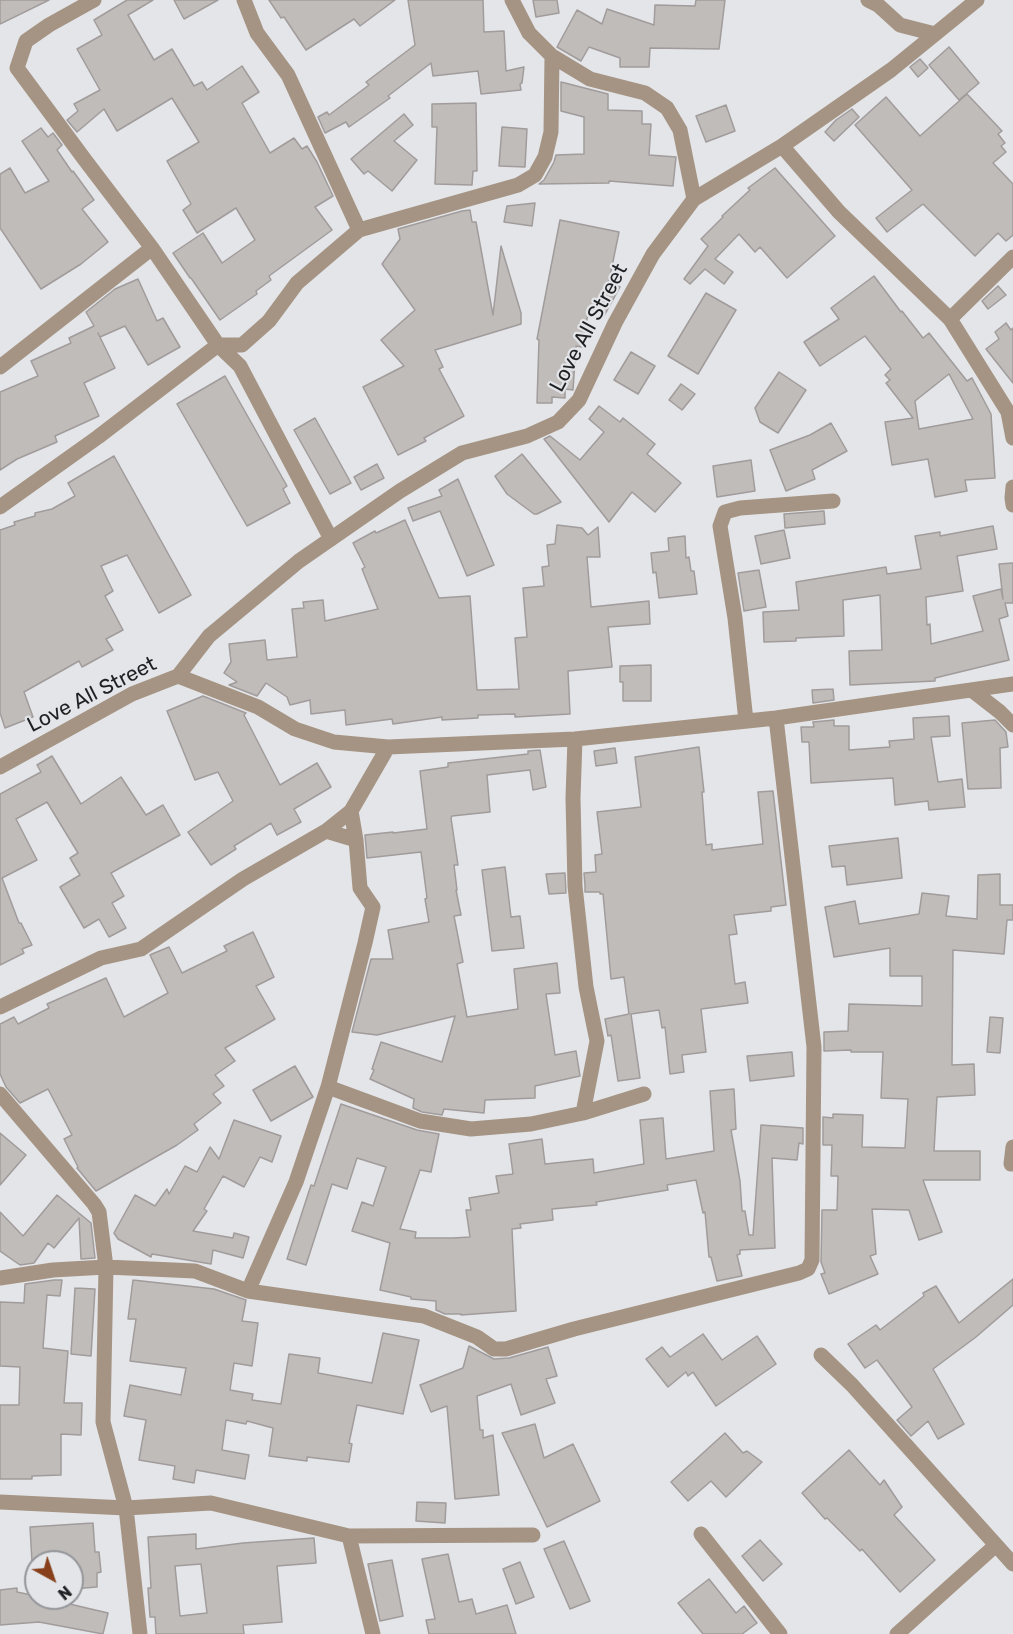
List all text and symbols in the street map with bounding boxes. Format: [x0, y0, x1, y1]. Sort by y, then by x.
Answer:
street label: Love All Street [545, 260, 633, 396]
street label: Love All Street [23, 652, 161, 738]
north arrow [24, 1550, 84, 1610]
text: N [54, 1582, 75, 1604]

